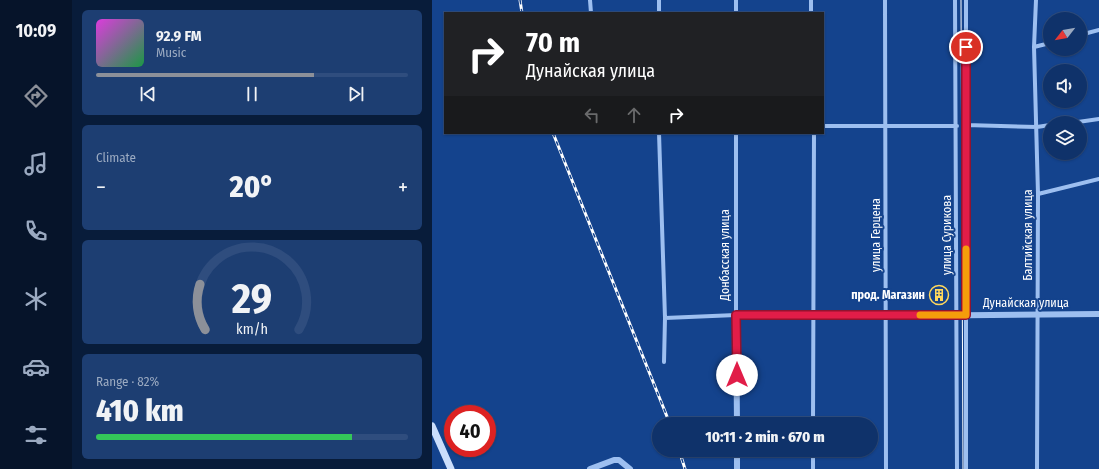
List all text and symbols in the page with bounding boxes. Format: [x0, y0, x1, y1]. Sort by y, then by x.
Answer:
north arrow [1043, 12, 1087, 56]
map controls [1043, 12, 1087, 160]
text: 10:09 [16, 20, 56, 42]
text: 70 m [526, 26, 580, 59]
text: 92.9 FM [156, 27, 202, 45]
icon: right [460, 28, 512, 80]
pin [949, 30, 983, 64]
icon: arrive [955, 36, 977, 58]
text: Music [156, 45, 186, 60]
text: Дунайская улица [526, 60, 655, 82]
button: sound [1043, 64, 1087, 108]
icon: directions [22, 82, 50, 110]
icon: previous [137, 83, 159, 105]
icon: pause [241, 83, 263, 105]
icon: next [345, 83, 367, 105]
icon: left [581, 104, 603, 126]
icon: ahead [623, 104, 645, 126]
icon: right [665, 104, 687, 126]
button: layers [1043, 116, 1087, 160]
icon: music [22, 150, 50, 178]
text: Climate [96, 150, 136, 165]
text: 20° [230, 169, 274, 205]
text: − [96, 174, 106, 201]
text: + [398, 174, 408, 201]
street label: Балтийская улица [1021, 189, 1035, 281]
street label: улица Сурикова [940, 195, 954, 275]
street label: улица Герцена [869, 198, 883, 272]
street label: Донбасская улица [718, 209, 732, 302]
icon: phone [22, 217, 50, 245]
text: 29 [231, 274, 272, 324]
building icon: прод. Магазин [928, 284, 950, 306]
icon: climate [22, 285, 50, 313]
place label: прод. Магазин [851, 288, 925, 302]
street label: Дунайская улица [982, 296, 1069, 310]
text: km/h [236, 320, 268, 337]
icon: car [22, 353, 50, 381]
position arrow [716, 354, 758, 396]
text: Range · 82% [96, 374, 159, 389]
text: 410 km [96, 393, 184, 429]
speed limit sign: 40 [444, 405, 496, 457]
icon: filters [22, 421, 50, 449]
text: 10:11 · 2 min · 670 m [705, 428, 825, 446]

